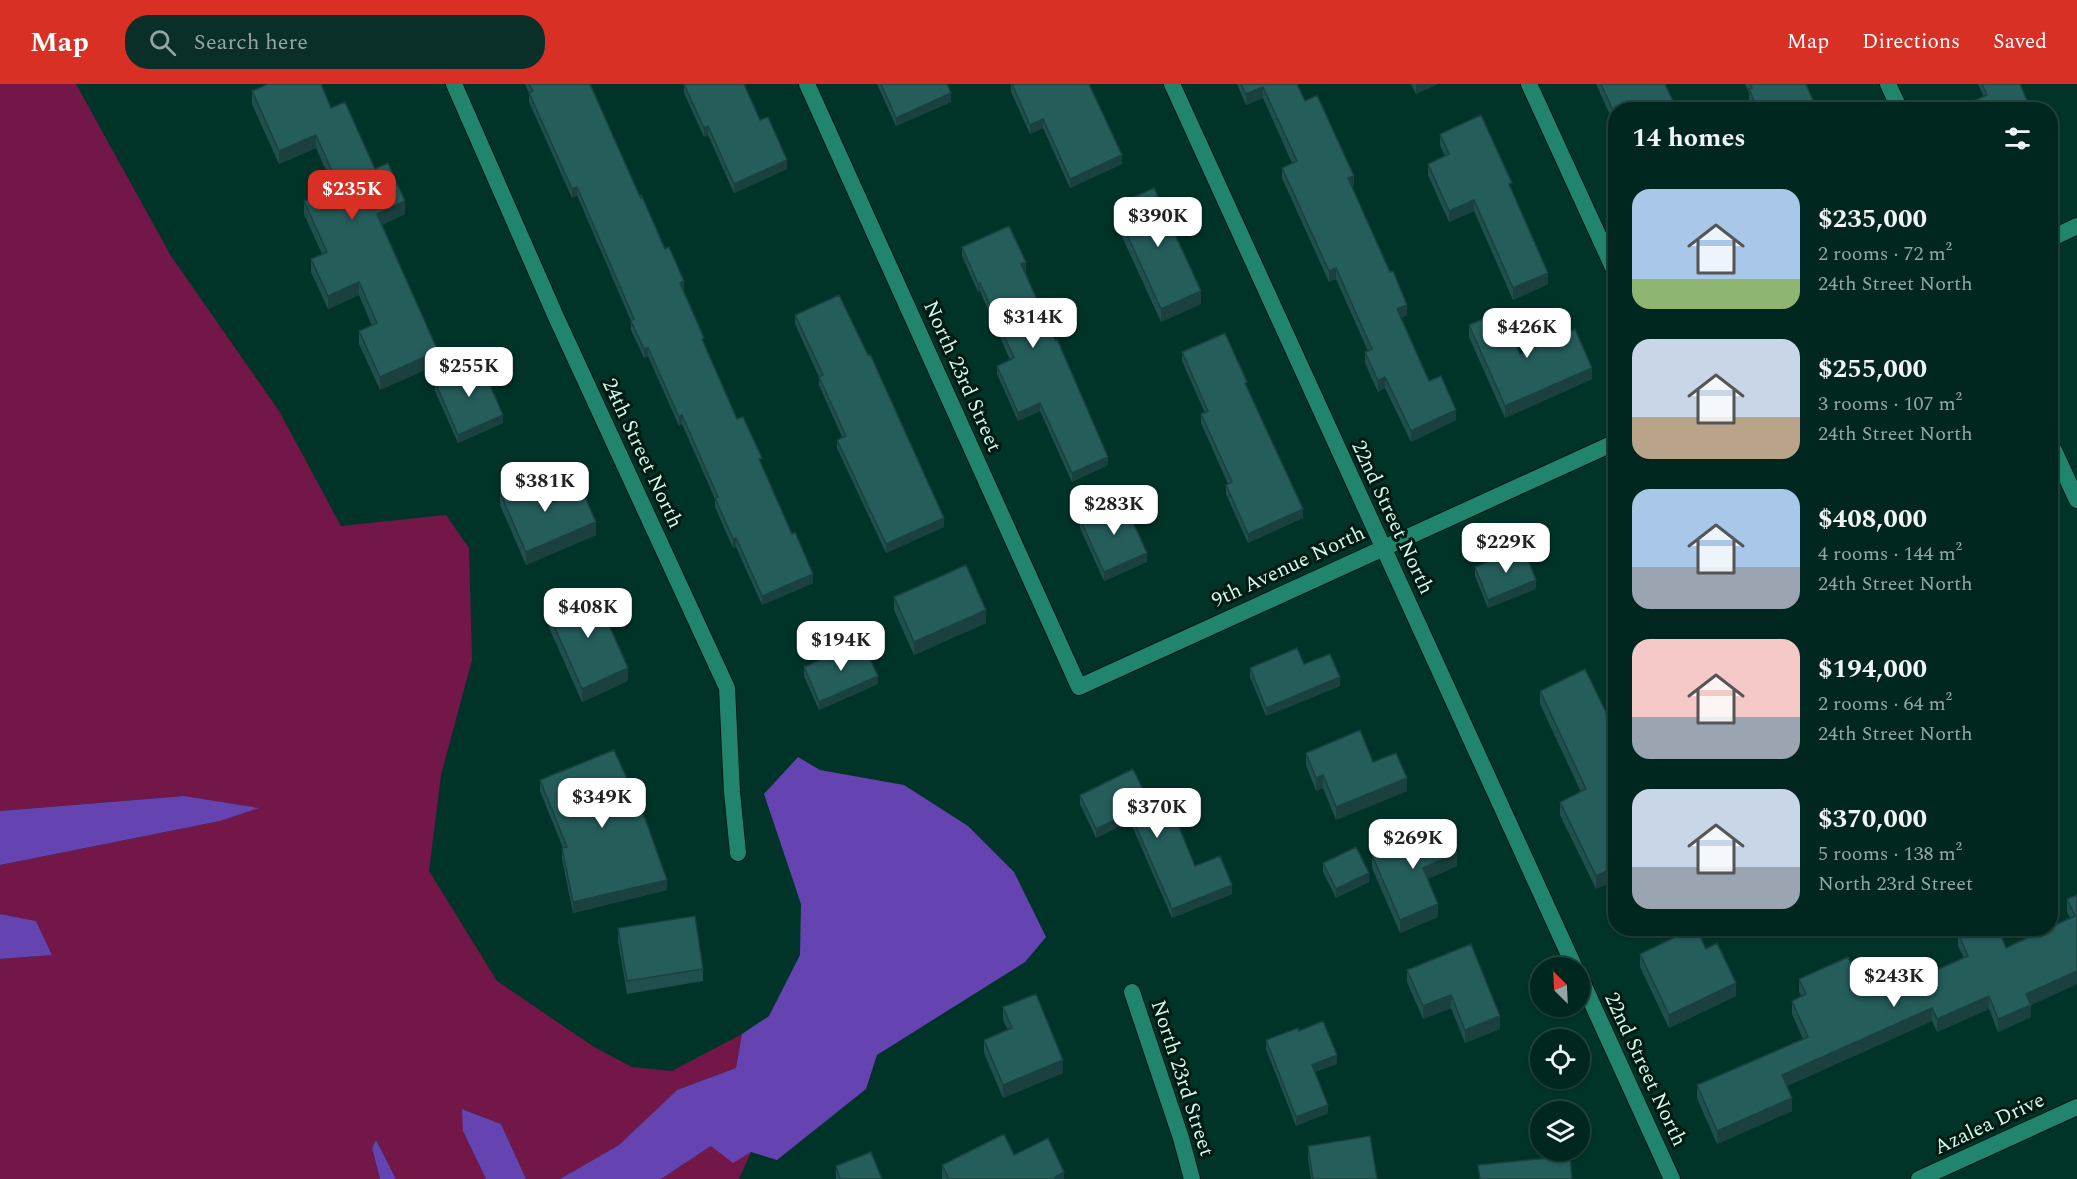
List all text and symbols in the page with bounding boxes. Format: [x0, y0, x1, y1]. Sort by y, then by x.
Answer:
search box [125, 15, 545, 69]
text: Map [30, 21, 89, 64]
icon: search [146, 26, 179, 59]
text: Search here [194, 26, 308, 59]
text: Map [1787, 26, 1829, 58]
text: Directions [1862, 26, 1960, 58]
text: Saved [1993, 26, 2047, 58]
text: 14 homes [1632, 118, 1746, 158]
icon: filters [2001, 122, 2034, 155]
pin: $235K [310, 170, 394, 221]
text: $235K [322, 174, 382, 204]
pin: $390K [1116, 197, 1200, 248]
text: $235,000 [1818, 199, 1927, 239]
text: $390K [1128, 201, 1188, 231]
icon: home [1680, 213, 1752, 285]
text: 2 rooms · 72 m² [1818, 239, 1952, 269]
text: 24th Street North [1818, 269, 1973, 299]
street label: North 23rd Street [914, 296, 1010, 457]
pin: $314K [991, 298, 1075, 349]
text: $314K [1003, 302, 1063, 332]
pin: $426K [1485, 308, 1569, 359]
text: $426K [1497, 312, 1557, 342]
pin: $255K [427, 347, 511, 398]
text: $255,000 [1818, 349, 1927, 389]
text: $255K [439, 351, 499, 381]
icon: home [1680, 363, 1752, 435]
street label: 24th Street North [593, 373, 691, 534]
text: 3 rooms · 107 m² [1818, 389, 1962, 419]
text: 24th Street North [1818, 419, 1973, 449]
street label: 22nd Street North [1342, 435, 1442, 600]
pin: $381K [503, 462, 587, 513]
text: $381K [515, 466, 575, 496]
pin: $283K [1072, 485, 1156, 536]
text: $283K [1084, 489, 1144, 519]
text: $408,000 [1818, 499, 1927, 539]
icon: home [1680, 513, 1752, 585]
street label: 9th Avenue North [1206, 517, 1370, 617]
pin: $229K [1464, 523, 1548, 574]
text: $229K [1476, 527, 1536, 557]
text: 4 rooms · 144 m² [1818, 539, 1962, 569]
text: 24th Street North [1818, 569, 1973, 599]
pin: $408K [546, 588, 630, 639]
text: $408K [558, 592, 618, 622]
pin: $194K [799, 621, 883, 672]
text: $194K [811, 625, 871, 655]
text: $194,000 [1818, 649, 1927, 689]
icon: home [1680, 663, 1752, 735]
text: 2 rooms · 64 m² [1818, 689, 1952, 719]
text: 24th Street North [1818, 719, 1973, 749]
pin: $349K [560, 778, 644, 829]
text: $349K [572, 782, 632, 812]
pin: $370K [1115, 788, 1199, 839]
text: $370K [1127, 792, 1187, 822]
text: $370,000 [1818, 799, 1927, 839]
icon: home [1680, 813, 1752, 885]
pin: $269K [1371, 819, 1455, 870]
text: $269K [1383, 823, 1443, 853]
text: 5 rooms · 138 m² [1818, 839, 1962, 869]
text: North 23rd Street [1818, 869, 1973, 899]
north arrow [1530, 957, 1590, 1017]
map controls [1530, 957, 1590, 1161]
pin: $243K [1852, 957, 1936, 1008]
text: $243K [1864, 961, 1924, 991]
street label: 22nd Street North [1595, 987, 1695, 1152]
street label: North 23rd Street [1142, 996, 1222, 1161]
button: locate [1530, 1029, 1590, 1089]
street label: Azalea Drive [1929, 1084, 2050, 1164]
button: layers [1530, 1101, 1590, 1161]

